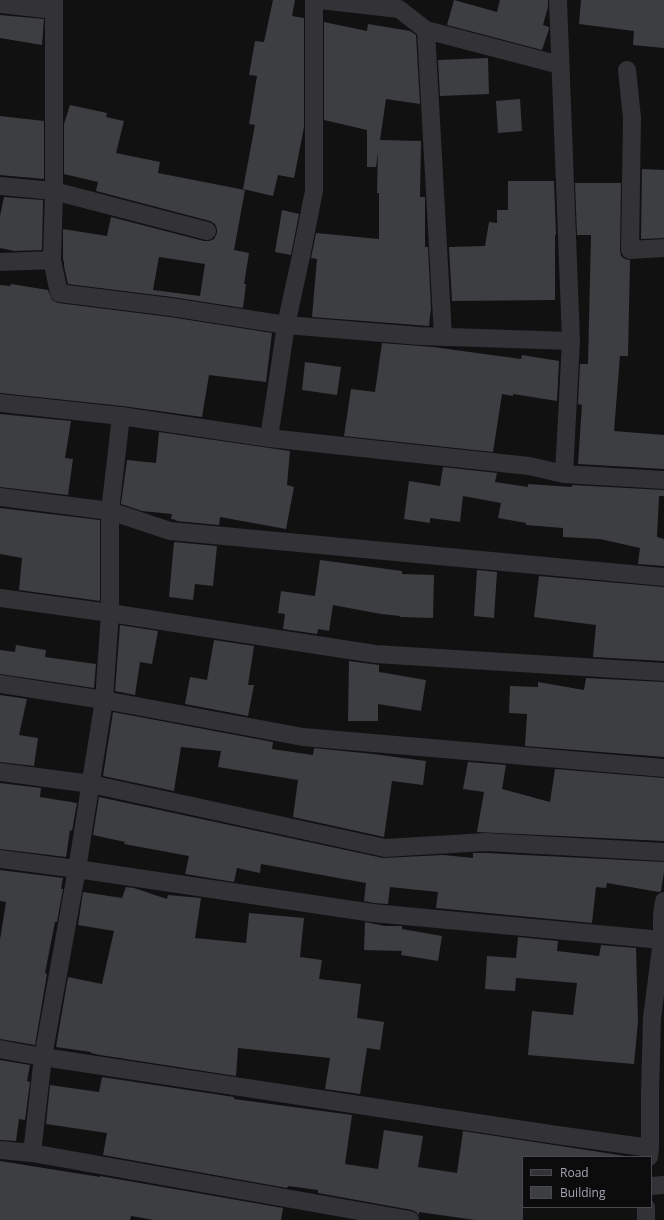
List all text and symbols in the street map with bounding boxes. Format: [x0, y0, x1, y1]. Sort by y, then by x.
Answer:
legend [522, 1156, 652, 1208]
text: Road [560, 1164, 589, 1181]
text: Building [560, 1184, 605, 1201]

